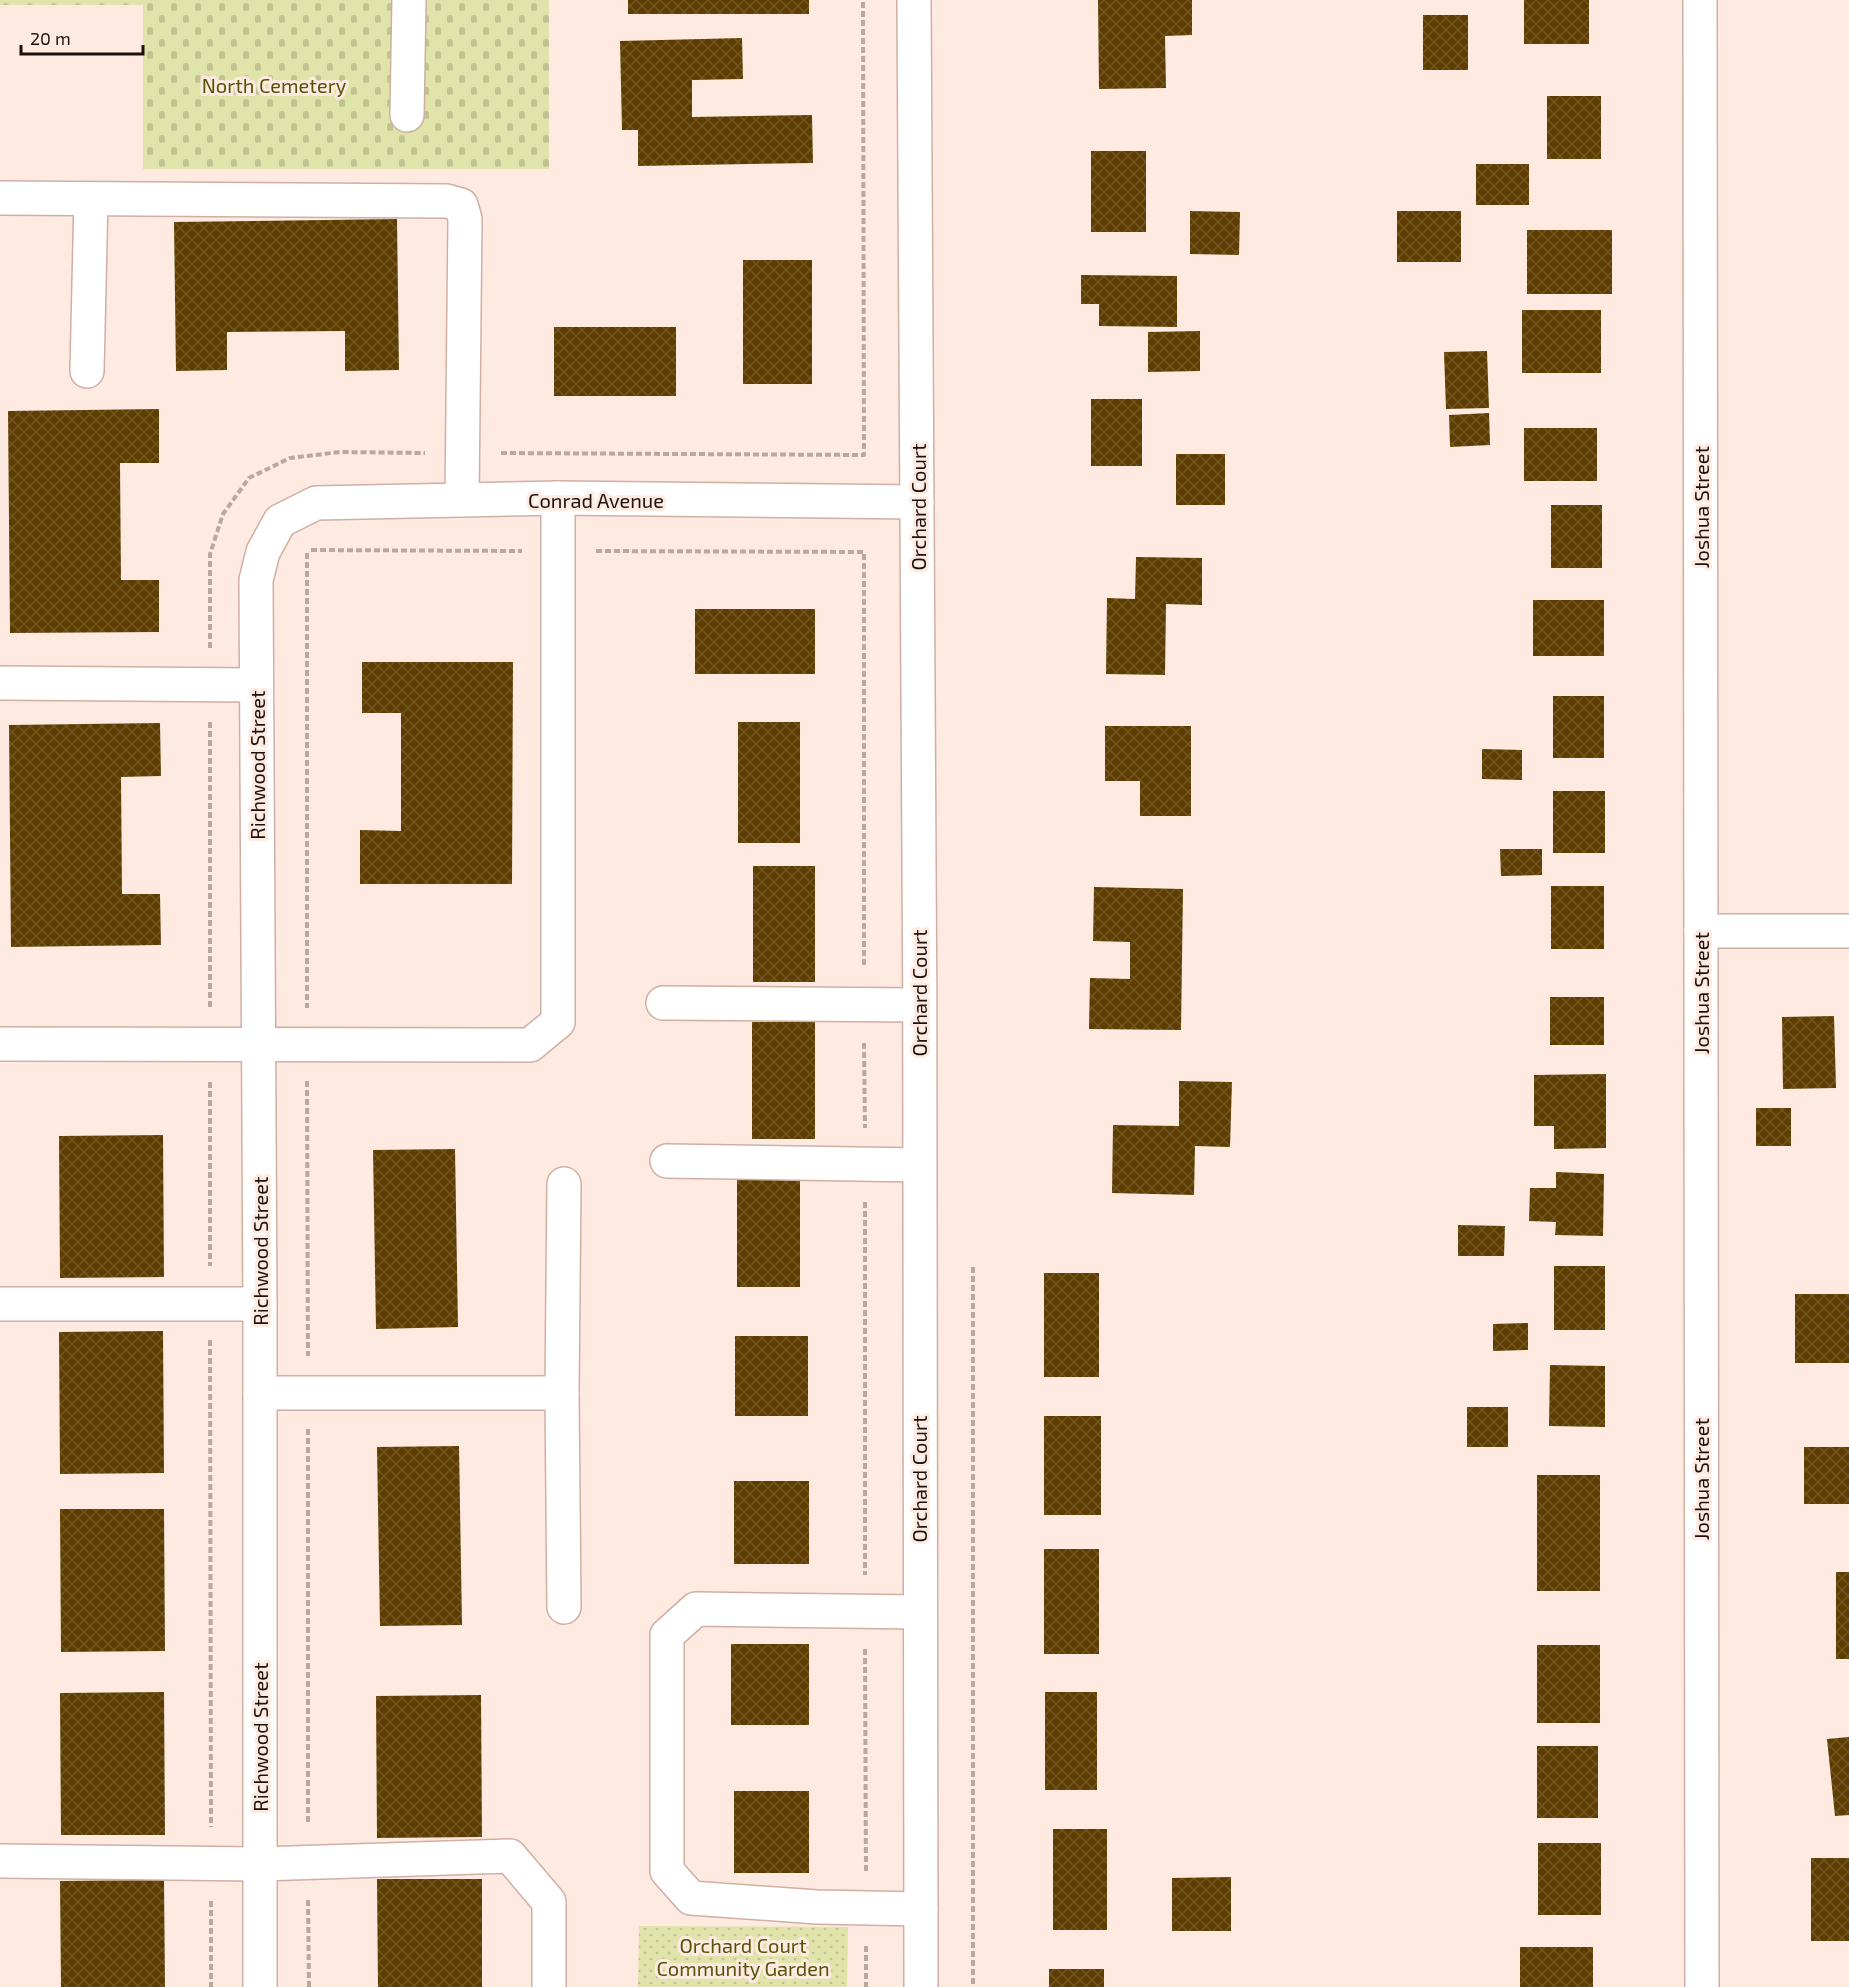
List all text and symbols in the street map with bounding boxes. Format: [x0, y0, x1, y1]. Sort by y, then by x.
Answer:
scale bar [21, 18, 142, 56]
text: 20 m [30, 27, 71, 49]
park label: North Cemetery [202, 73, 347, 97]
street label: Orchard Court [906, 443, 930, 571]
street label: Joshua Street [1689, 445, 1713, 568]
street label: Conrad Avenue [528, 488, 664, 512]
street label: Richwood Street [245, 690, 269, 840]
street label: Orchard Court [907, 929, 931, 1057]
street label: Joshua Street [1689, 931, 1713, 1054]
street label: Richwood Street [248, 1176, 272, 1326]
street label: Orchard Court [907, 1415, 931, 1543]
street label: Joshua Street [1689, 1417, 1713, 1540]
street label: Richwood Street [248, 1662, 272, 1812]
park label: Orchard Court Community Garden [656, 1933, 830, 1980]

